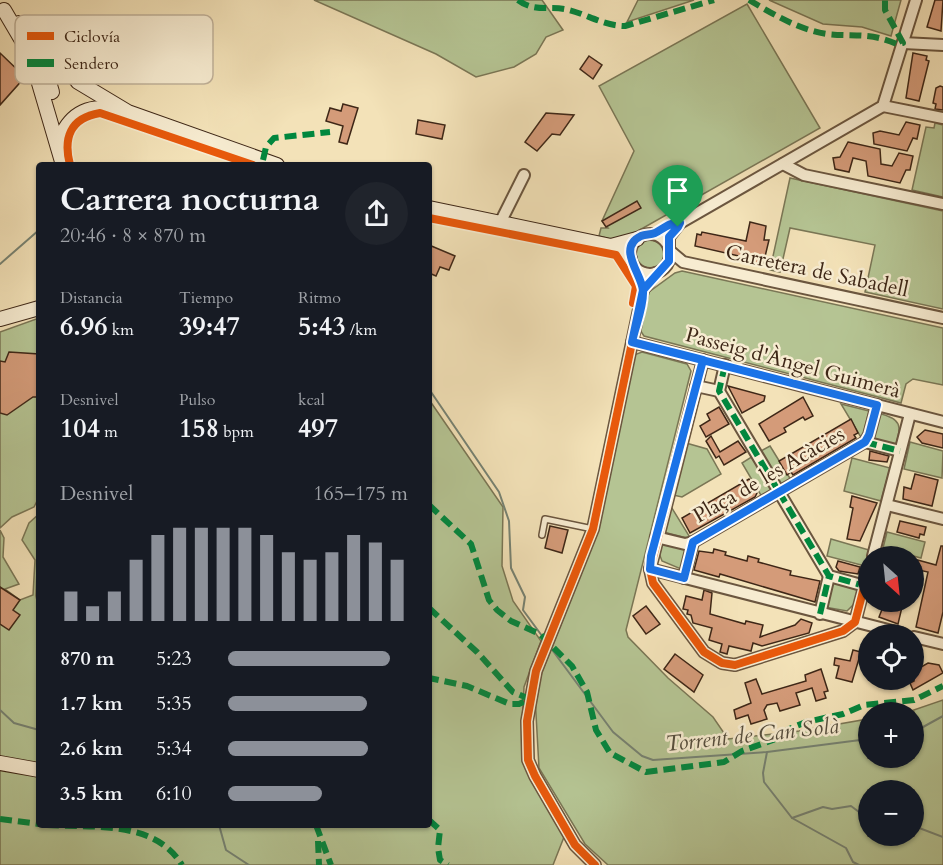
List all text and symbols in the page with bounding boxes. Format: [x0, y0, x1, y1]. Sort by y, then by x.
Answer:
legend [15, 15, 213, 84]
text: Ciclovía [64, 26, 120, 48]
text: Sendero [64, 53, 119, 75]
pin [652, 165, 703, 227]
icon: arrive [661, 174, 694, 207]
text: Carrera nocturna [60, 177, 319, 222]
button: share [345, 182, 408, 245]
text: 20:46 · 8 × 870 m [60, 222, 206, 249]
street label: Carretera de Sabadell [723, 237, 911, 305]
text: Distancia [60, 287, 123, 309]
text: Tiempo [179, 287, 233, 309]
text: Ritmo [298, 287, 341, 309]
text: 6.96 [60, 309, 108, 344]
text: 39:47 [179, 309, 240, 344]
text: 5:43 [298, 309, 346, 344]
text: km [108, 319, 134, 341]
text: /km [346, 319, 377, 341]
street label: Passeig d'Àngel Guimerà [682, 320, 904, 406]
text: Desnivel [60, 389, 119, 411]
text: Pulso [179, 389, 215, 411]
text: kcal [298, 389, 325, 411]
text: 104 [60, 411, 100, 446]
text: 158 [179, 411, 219, 446]
text: 497 [298, 411, 338, 446]
street label: Plaça de les Acàcies [688, 420, 850, 530]
text: m [100, 421, 118, 443]
text: bpm [219, 421, 254, 443]
text: Desnivel [60, 480, 133, 507]
text: 165–175 m [313, 480, 408, 507]
north arrow [858, 546, 924, 612]
map controls [858, 546, 924, 846]
button: locate [858, 624, 924, 690]
text: 870 m [60, 645, 115, 672]
text: 5:23 [156, 645, 192, 672]
text: 1.7 km [60, 690, 123, 717]
text: 5:35 [156, 690, 192, 717]
button: + [858, 702, 924, 768]
water label: Torrent de Can Solà [664, 711, 841, 759]
text: 2.6 km [60, 735, 123, 762]
text: 5:34 [156, 735, 192, 762]
text: 3.5 km [60, 780, 123, 807]
text: 6:10 [156, 780, 192, 807]
button: − [858, 780, 924, 846]

